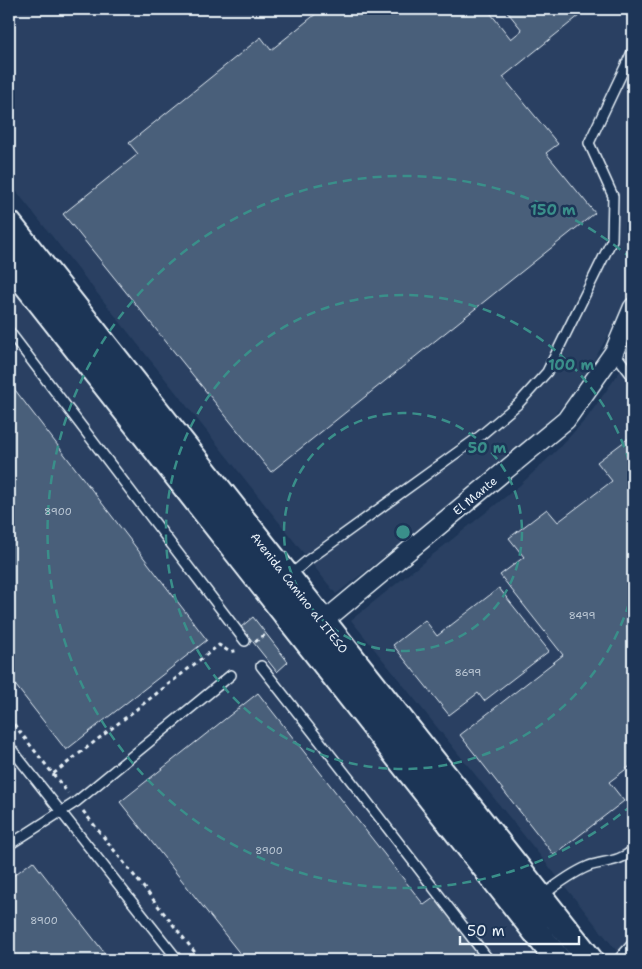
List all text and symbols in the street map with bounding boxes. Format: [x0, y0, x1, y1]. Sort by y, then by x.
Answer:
text: 150 m [530, 200, 576, 220]
text: 100 m [548, 355, 594, 375]
text: 50 m [468, 438, 507, 458]
street label: El Mante [450, 473, 501, 519]
house number: 8900 [44, 505, 72, 518]
centre of rings [394, 523, 412, 541]
street label: Avenida Camino al ITESO [247, 529, 351, 657]
house number: 8499 [569, 609, 595, 622]
house number: 8699 [455, 666, 481, 679]
house number: 8900 [255, 844, 283, 857]
house number: 8900 [30, 914, 58, 927]
scale bar [460, 914, 578, 946]
text: 50 m [467, 921, 505, 941]

